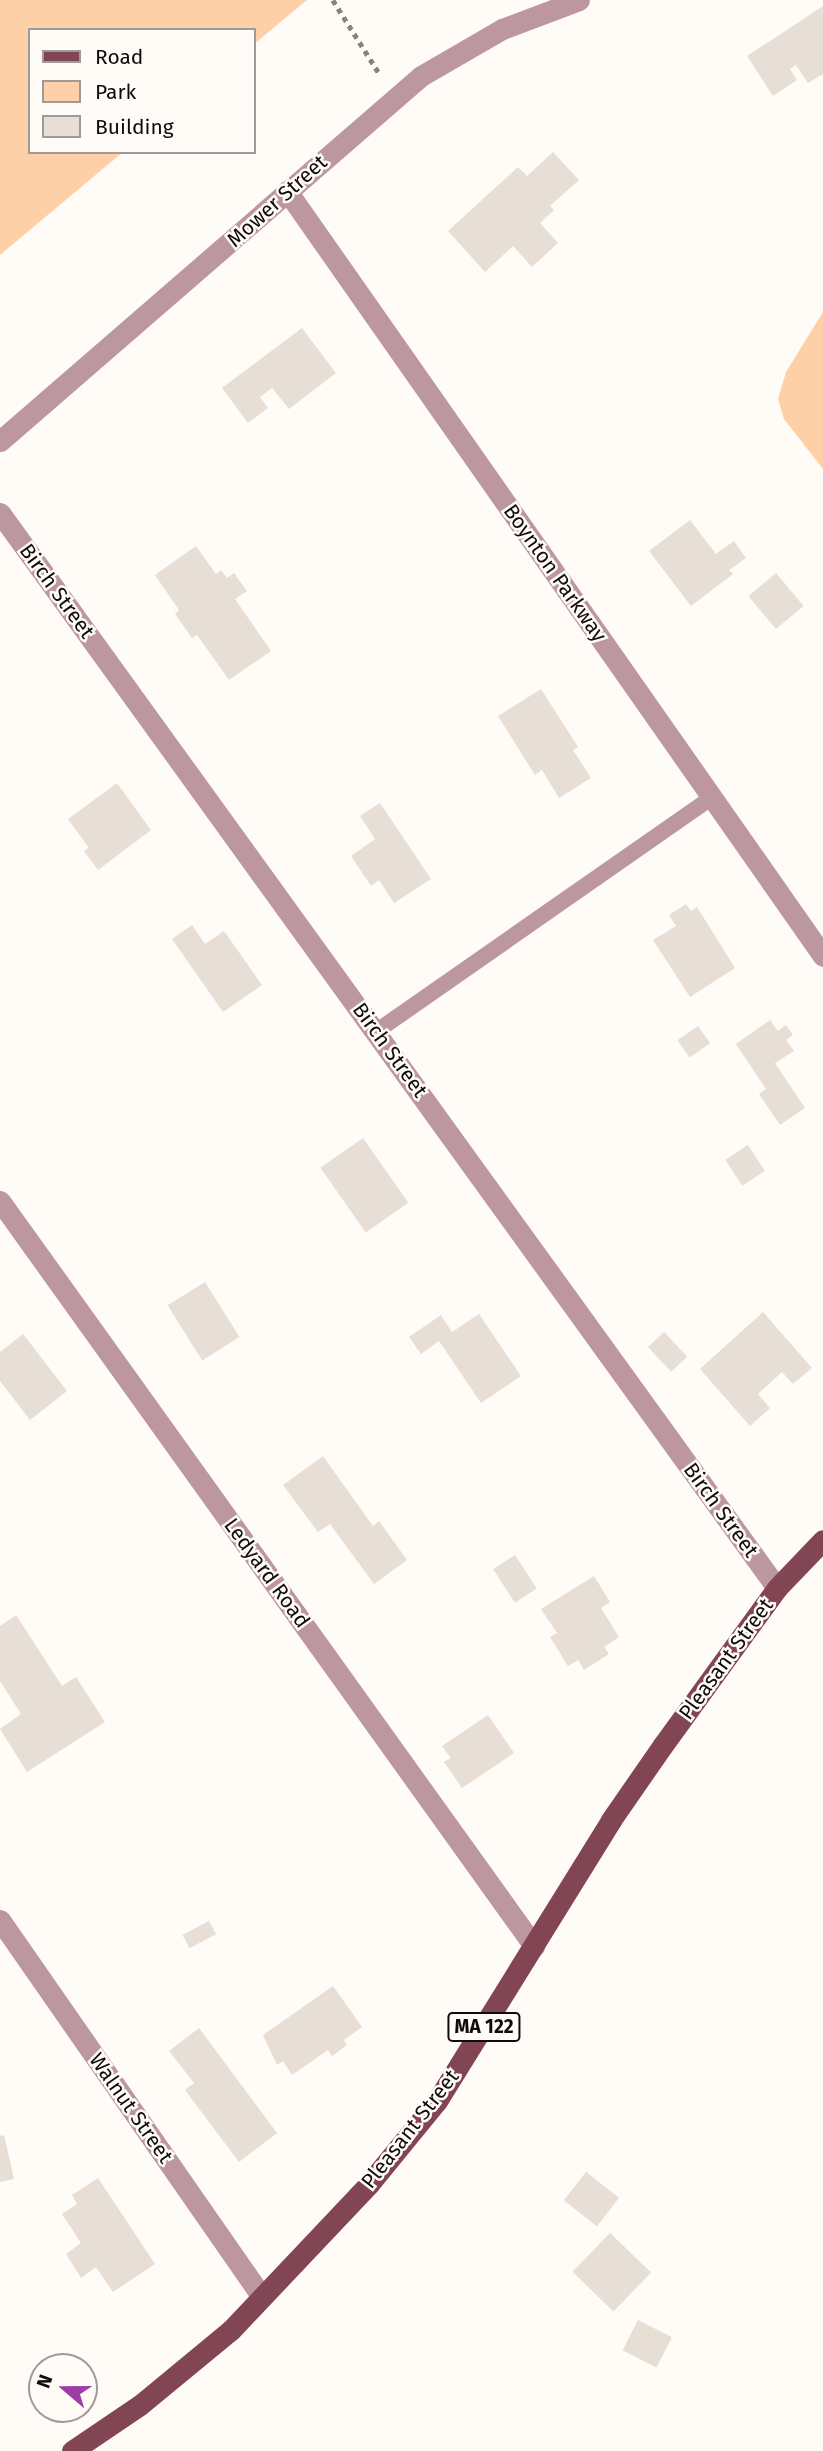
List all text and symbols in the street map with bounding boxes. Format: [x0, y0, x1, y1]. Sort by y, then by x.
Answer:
legend [28, 28, 256, 154]
text: Road [95, 44, 143, 70]
text: Park [95, 79, 136, 105]
text: Building [95, 114, 174, 140]
street label: Mower Street [222, 150, 332, 252]
street label: Boynton Parkway [498, 499, 612, 647]
street label: Birch Street [14, 539, 100, 643]
street label: Birch Street [347, 998, 433, 1102]
street label: Birch Street [678, 1458, 764, 1562]
street label: Ledyard Road [219, 1513, 315, 1633]
street label: Pleasant Street [674, 1593, 778, 1725]
road number: MA 122 [447, 2011, 521, 2042]
street label: Walnut Street [84, 2048, 178, 2168]
street label: Pleasant Street [356, 2065, 464, 2193]
north arrow [28, 2353, 98, 2423]
text: N [32, 2371, 58, 2391]

